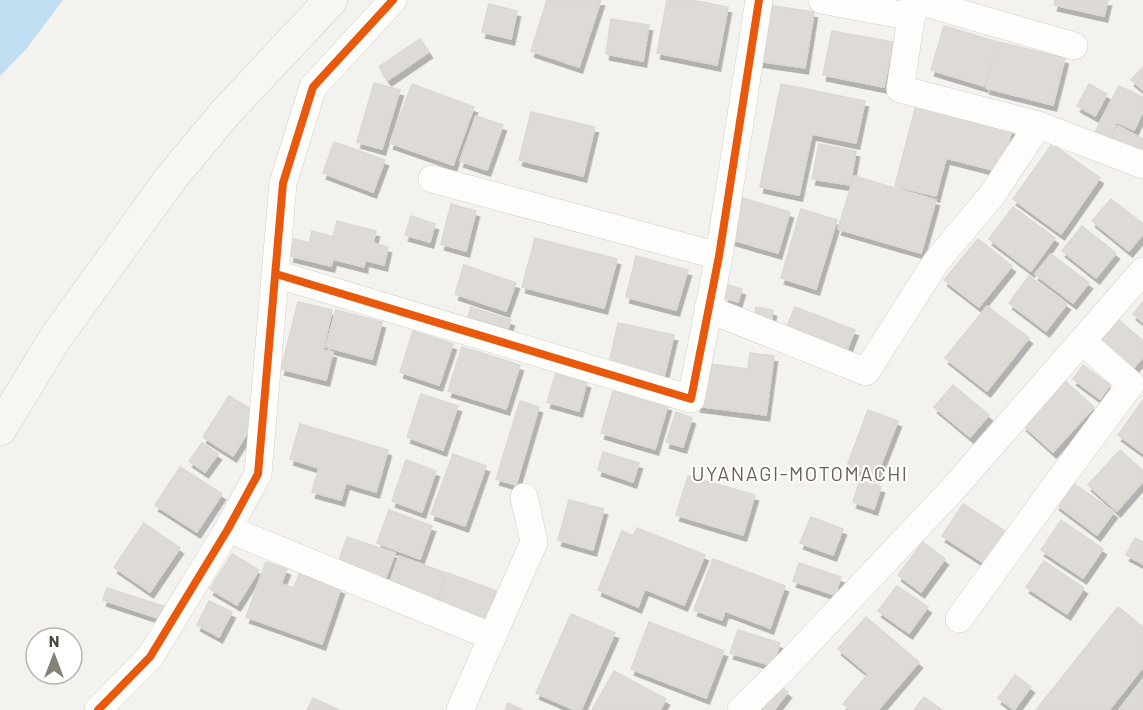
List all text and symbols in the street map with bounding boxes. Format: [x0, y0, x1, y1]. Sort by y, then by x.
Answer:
district label: UYANAGI-MOTOMACHI [691, 461, 909, 485]
north arrow [24, 626, 84, 686]
text: N [49, 631, 59, 650]

